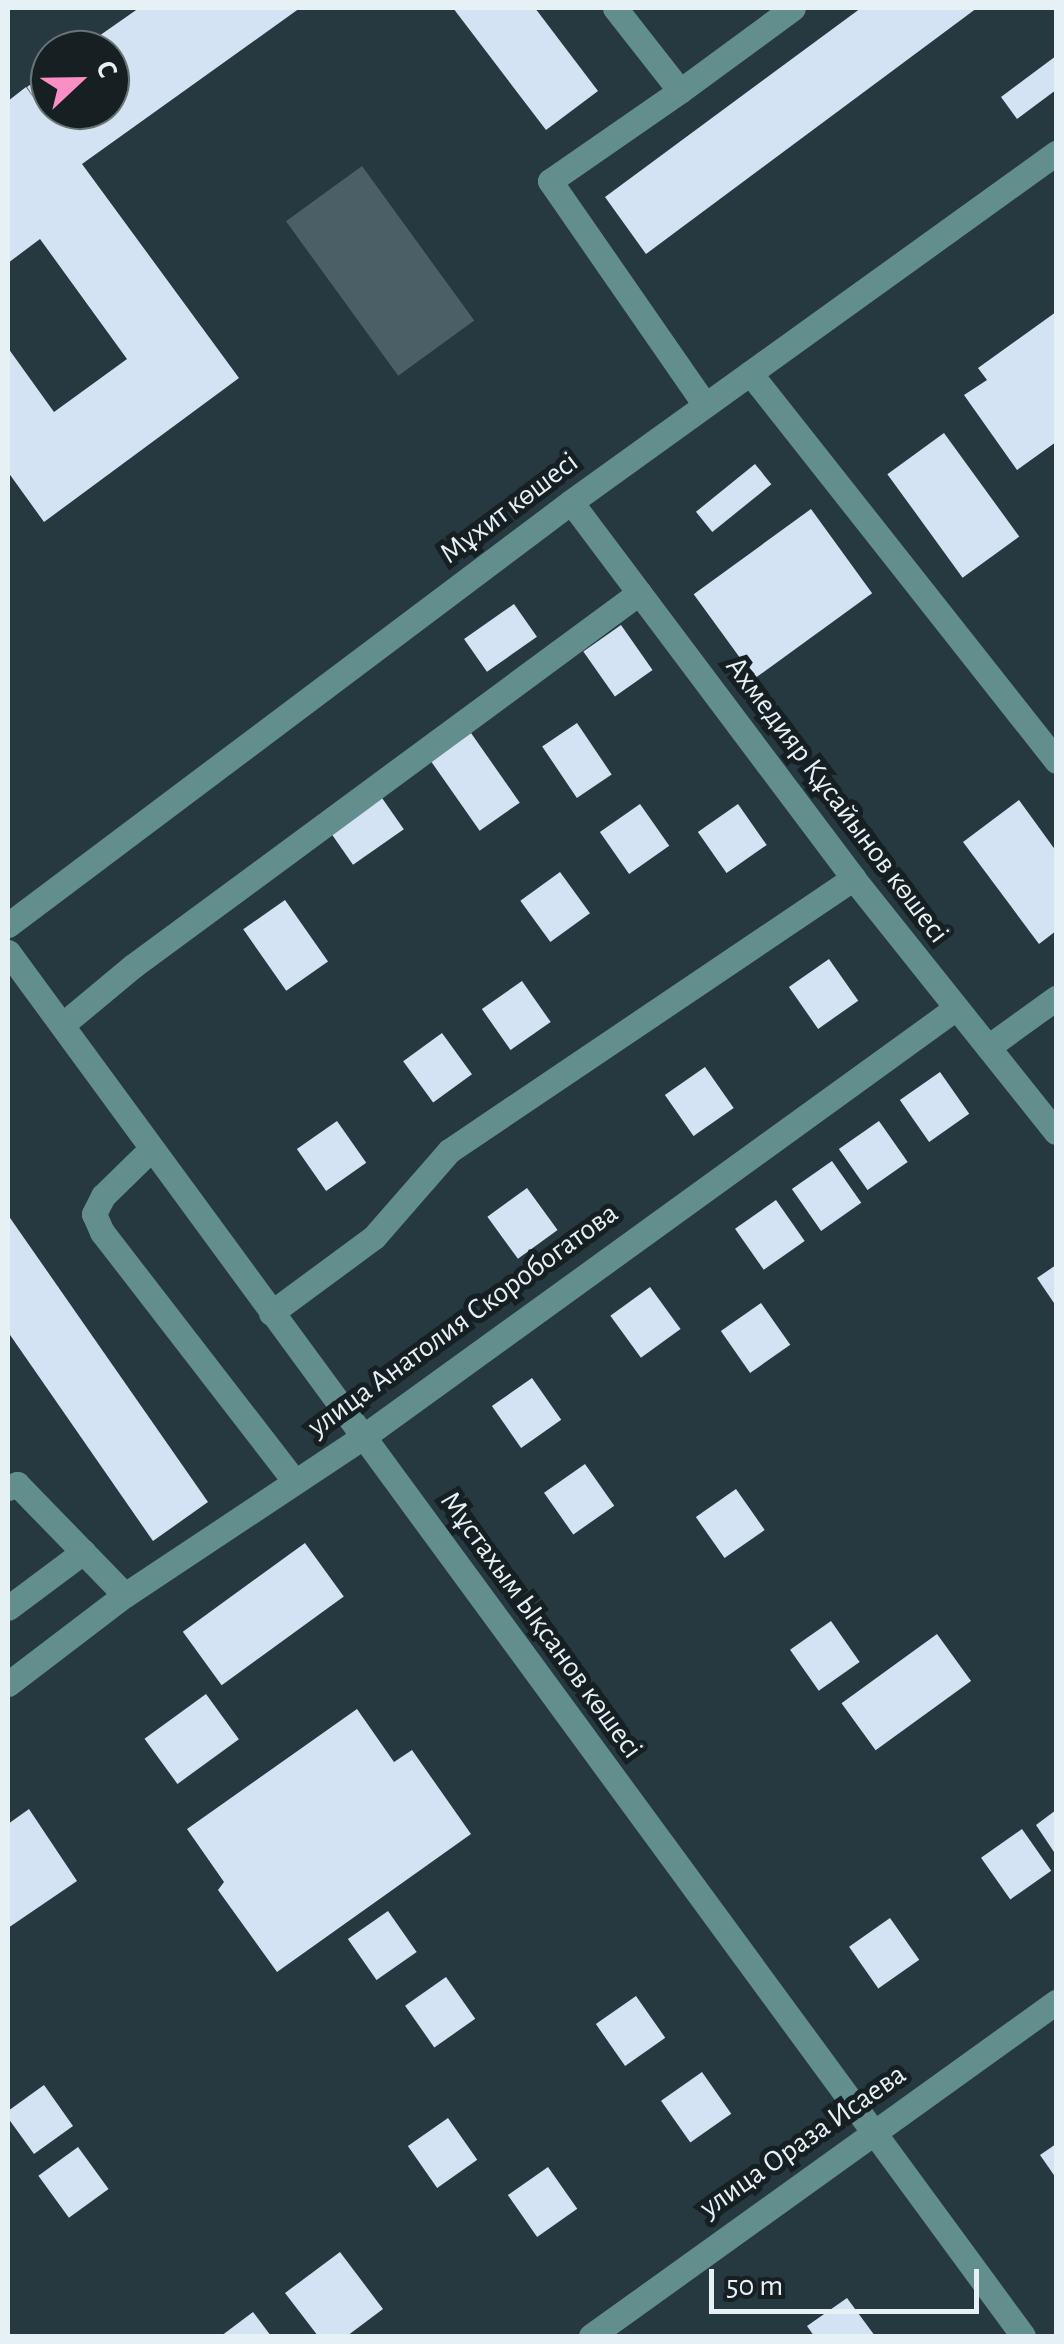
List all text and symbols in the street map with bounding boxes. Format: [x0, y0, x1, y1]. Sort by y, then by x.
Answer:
north arrow [30, 30, 130, 130]
text: С [90, 57, 122, 82]
street label: Мұхит көшесі [433, 444, 585, 572]
street label: Ахмедияр Құсайынов көшесі [718, 650, 956, 950]
street label: улица Анатолия Скоробогатова [301, 1195, 625, 1445]
street label: Мұстахым Ықсанов көшесі [432, 1484, 650, 1766]
street label: улица Ораза Исаева [693, 2056, 913, 2226]
scale bar [714, 2249, 984, 2311]
text: 50 m [726, 2271, 783, 2301]

